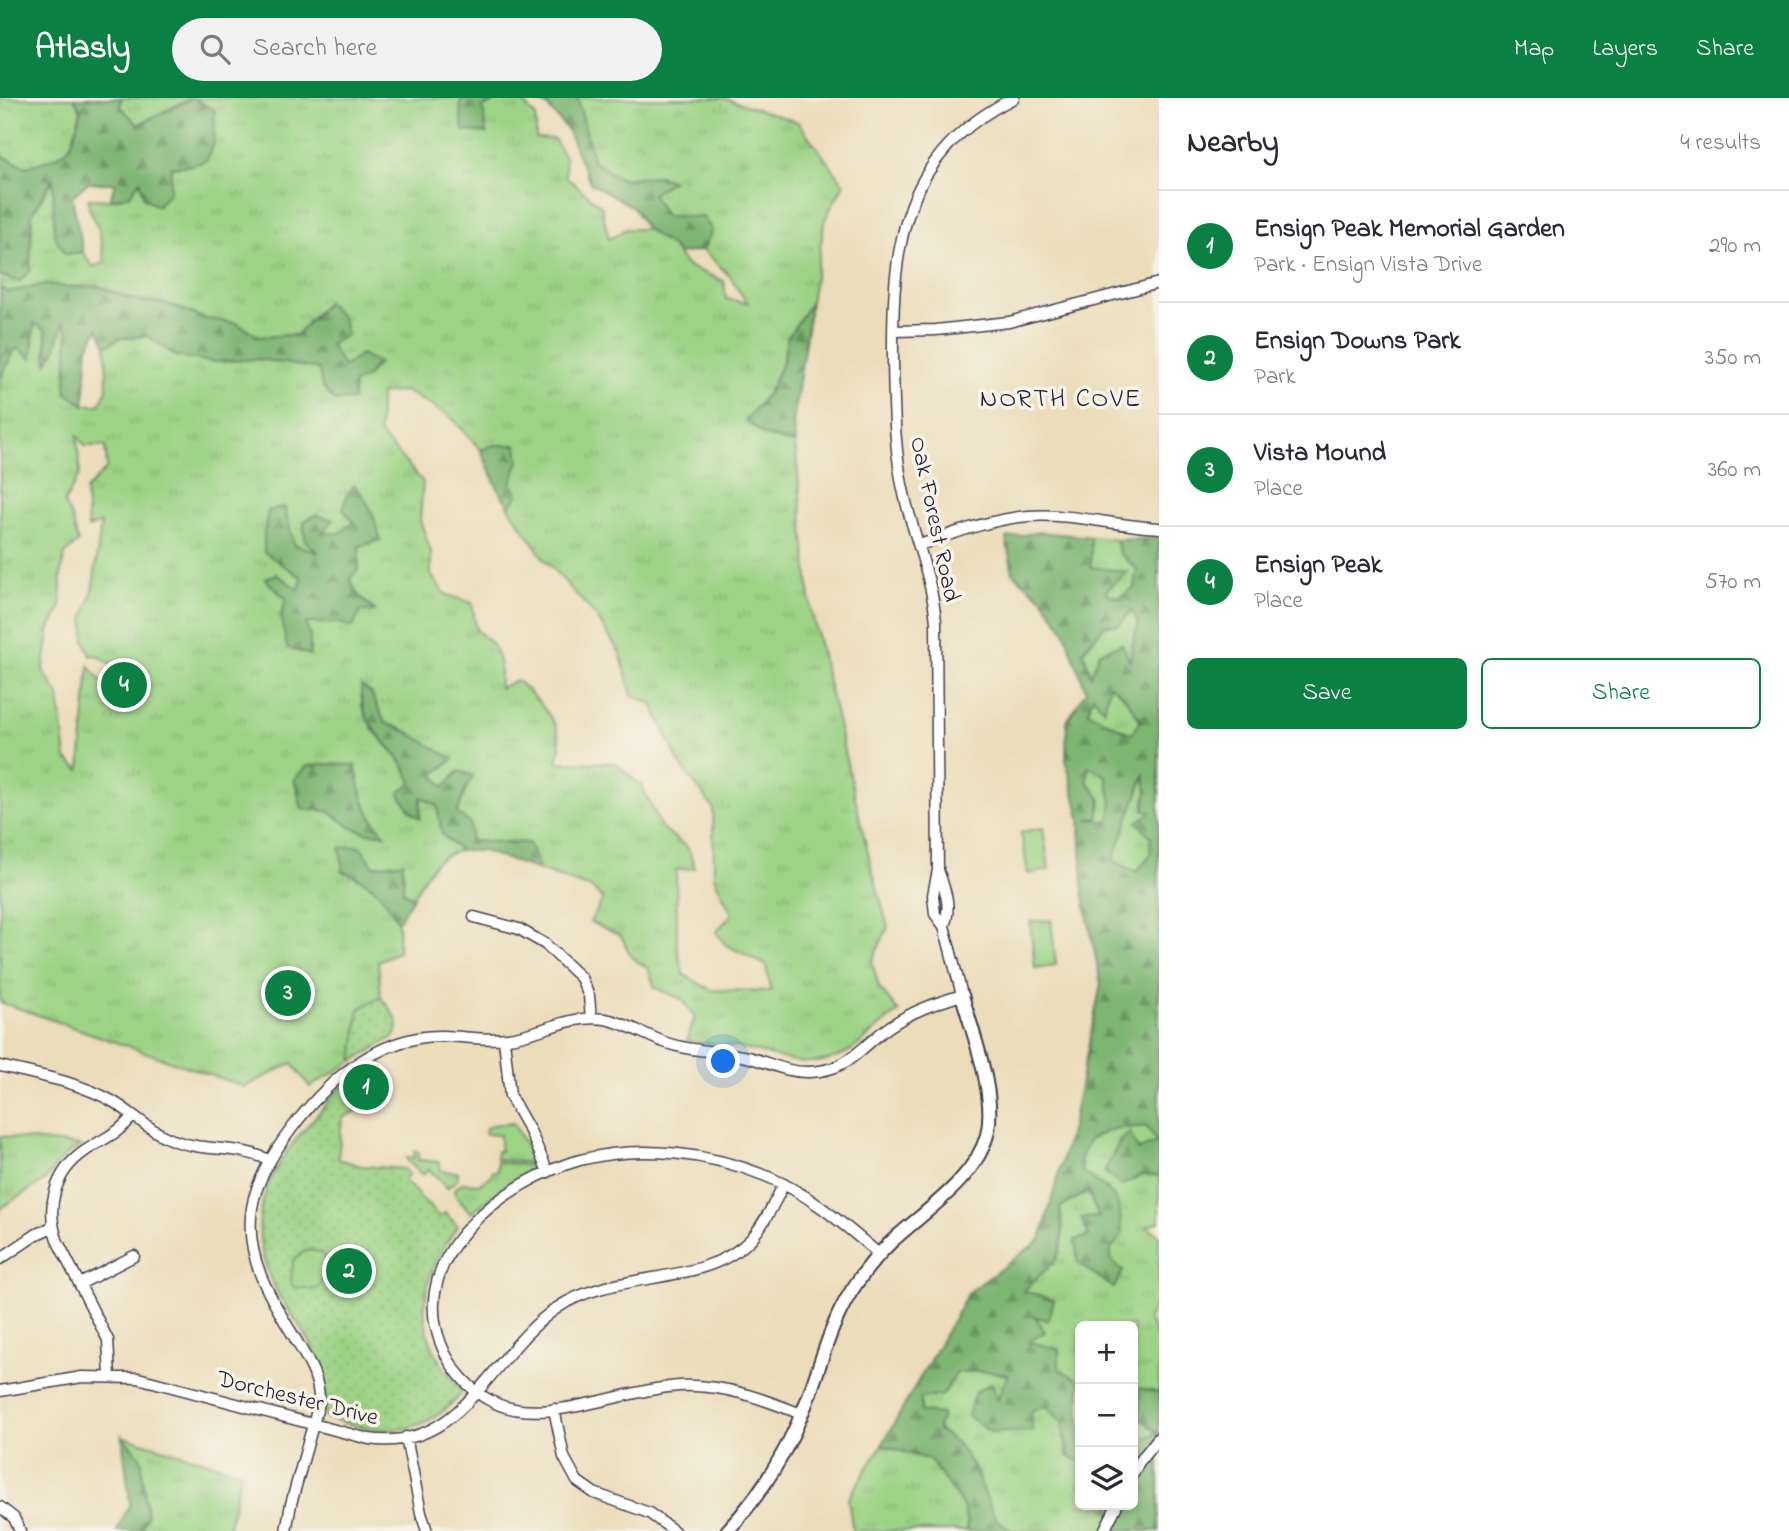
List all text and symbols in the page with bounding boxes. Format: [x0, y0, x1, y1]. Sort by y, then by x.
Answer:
search box [172, 18, 662, 81]
text: Atlasly [35, 25, 130, 73]
icon: search [196, 30, 234, 68]
text: Search here [252, 30, 377, 68]
text: Map [1514, 32, 1554, 67]
text: Layers [1592, 32, 1658, 67]
text: Share [1696, 32, 1754, 67]
text: Nearby [1187, 122, 1279, 166]
text: 4 results [1680, 127, 1761, 160]
text: Ensign Peak Memorial Garden [1254, 211, 1565, 249]
text: 1 [1206, 230, 1214, 263]
text: 290 m [1709, 230, 1761, 263]
text: Park · Ensign Vista Drive [1254, 249, 1482, 282]
text: Ensign Downs Park [1254, 323, 1461, 361]
text: 2 [1204, 342, 1216, 375]
text: 350 m [1705, 342, 1761, 375]
text: Park [1254, 361, 1296, 394]
district label: NORTH COVE [980, 381, 1142, 419]
street label: Oak Forest Road [899, 434, 968, 606]
text: Vista Mound [1254, 435, 1386, 473]
text: 3 [1205, 454, 1215, 487]
text: 360 m [1708, 454, 1761, 487]
text: Place [1254, 473, 1303, 506]
text: Ensign Peak [1254, 547, 1382, 585]
text: 4 [1205, 566, 1215, 599]
text: 570 m [1705, 566, 1761, 599]
text: Place [1254, 585, 1303, 618]
button: Save [1187, 658, 1467, 729]
button: Share [1481, 658, 1761, 729]
pin: 4 [101, 659, 147, 711]
pin: 3 [265, 967, 311, 1019]
your location [706, 1044, 740, 1078]
pin: 1 [343, 1061, 389, 1113]
pin: 2 [326, 1245, 372, 1297]
map controls [1075, 1321, 1138, 1510]
button: + [1075, 1321, 1138, 1384]
street label: Dorchester Drive [212, 1362, 382, 1436]
button: − [1075, 1384, 1138, 1447]
button: layers [1075, 1447, 1138, 1510]

